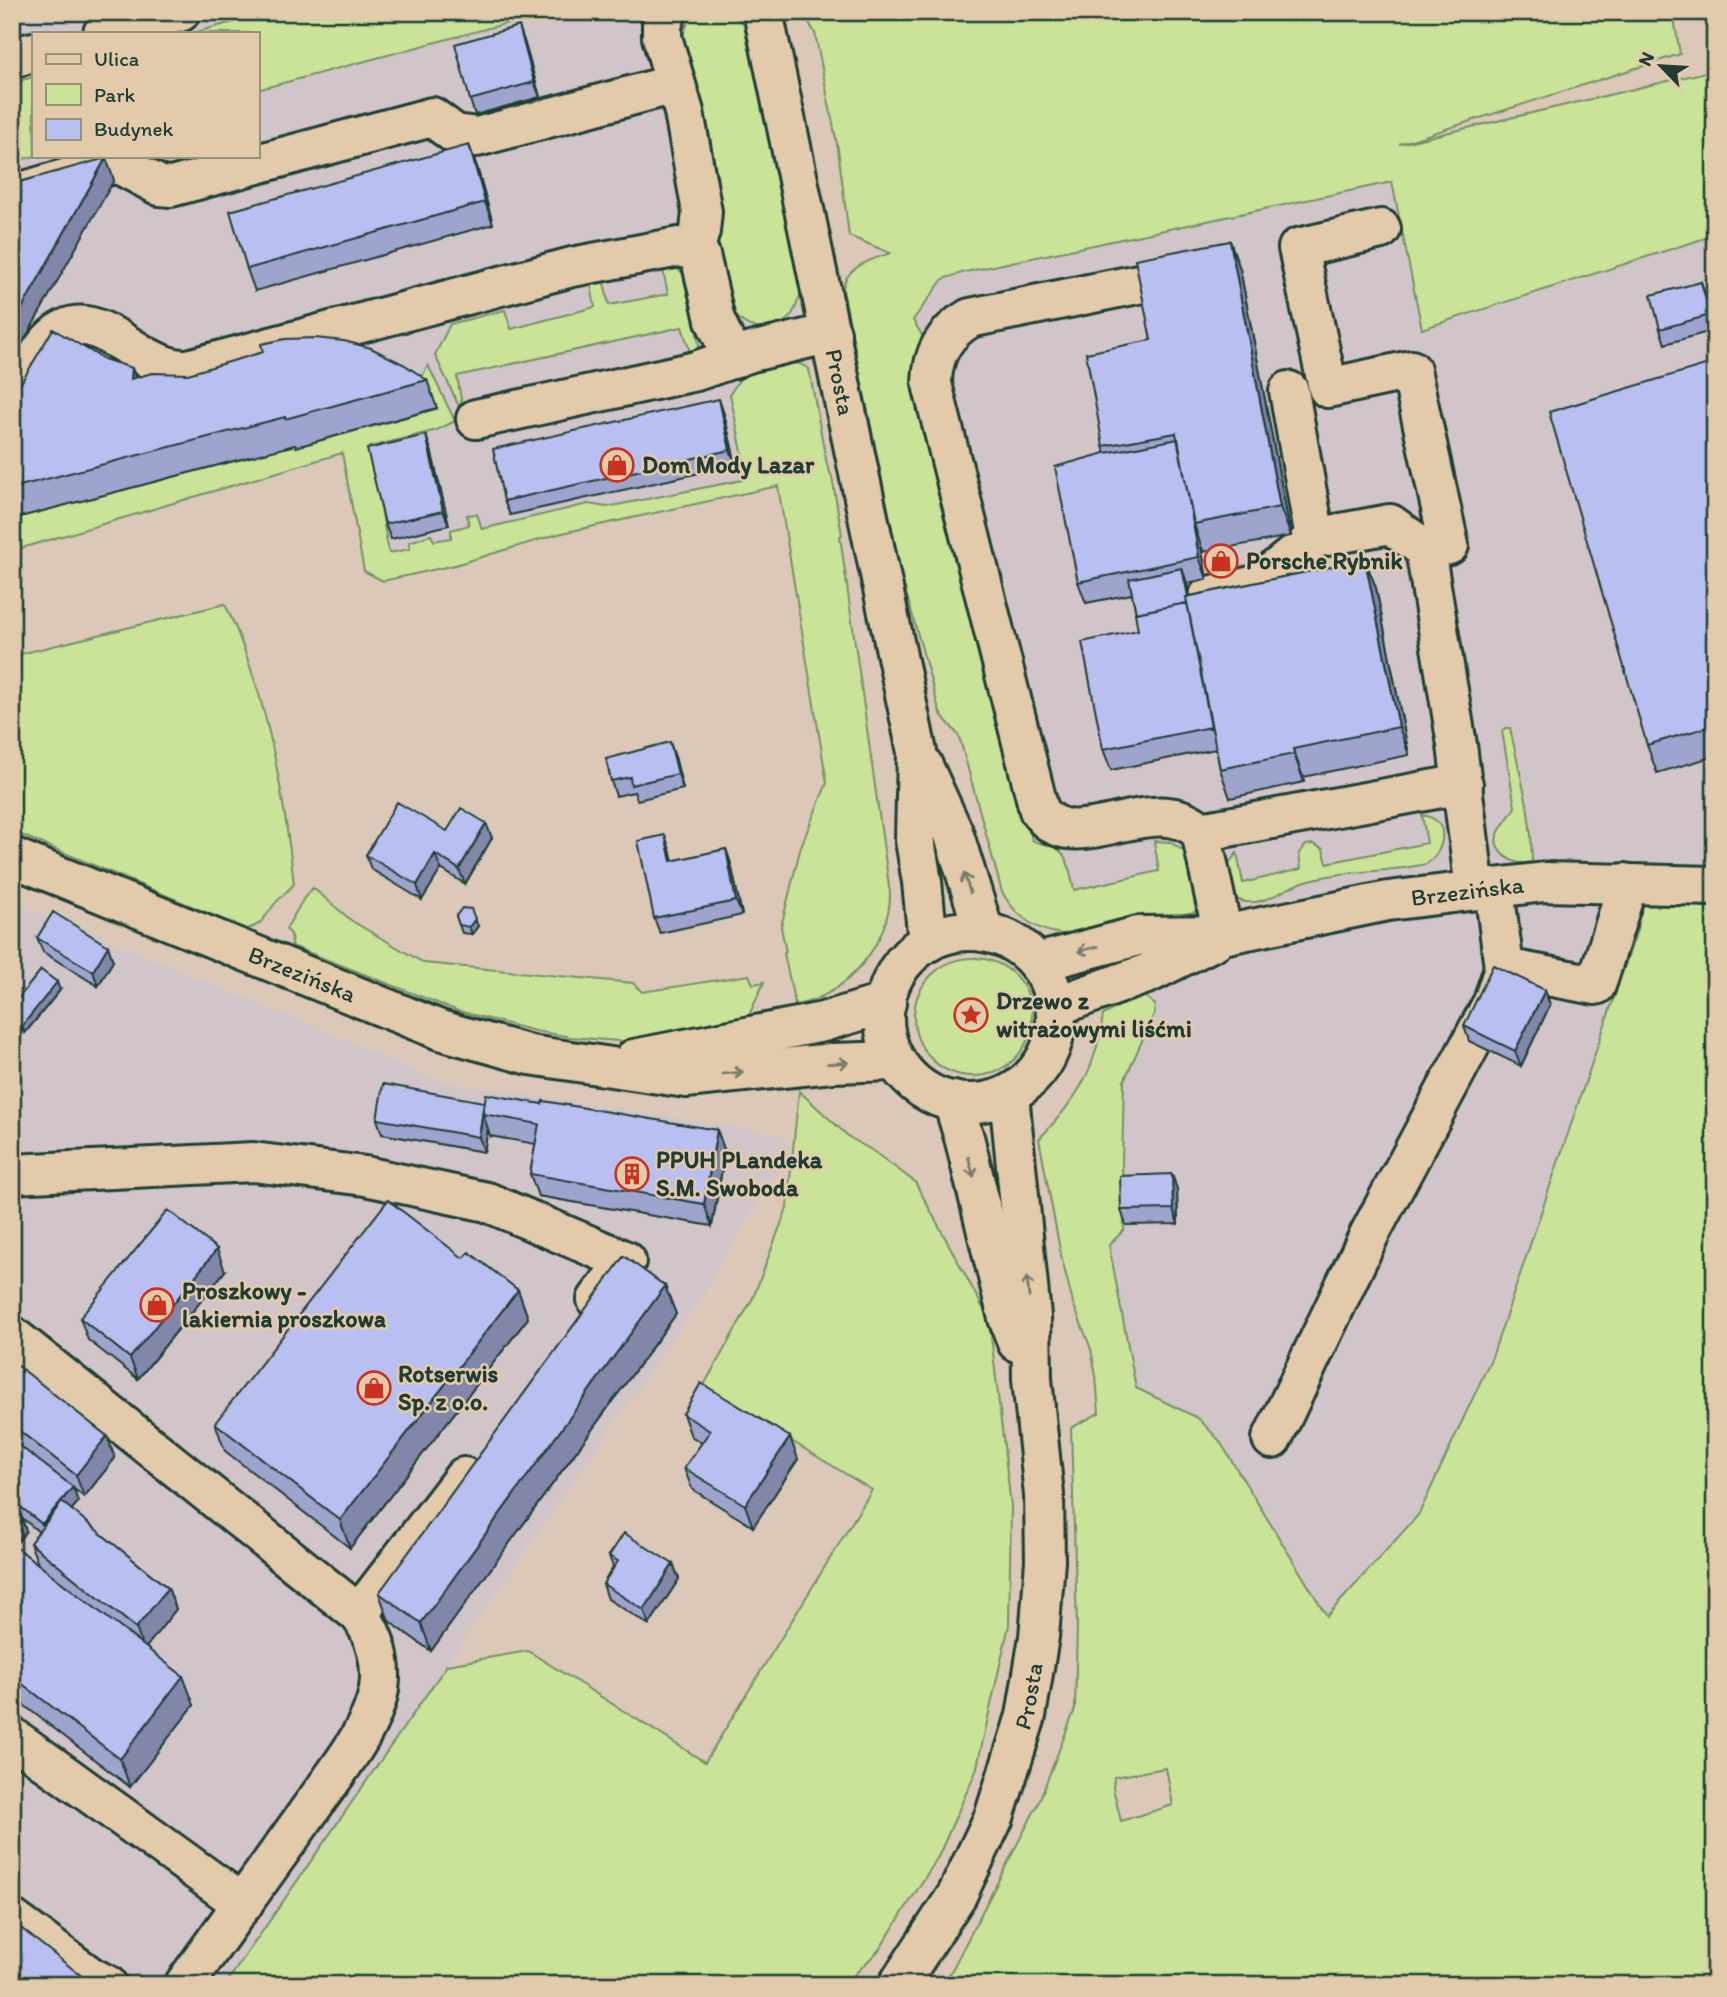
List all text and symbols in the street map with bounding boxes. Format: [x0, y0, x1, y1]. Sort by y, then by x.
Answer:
legend [32, 32, 259, 158]
north arrow [1626, 32, 1696, 102]
text: Ulica [94, 46, 139, 71]
text: N [1633, 48, 1659, 70]
text: Park [94, 82, 136, 107]
text: Budynek [94, 116, 174, 141]
street label: Prosta [819, 346, 862, 418]
shop icon: Dom Mody Lazar [598, 446, 636, 484]
place label: Dom Mody Lazar [642, 450, 815, 480]
shop icon: Porsche Rybnik [1202, 542, 1240, 580]
place label: Porsche Rybnik [1246, 546, 1403, 576]
street label: Brzezińska [1409, 870, 1526, 912]
one-way arrow [960, 872, 972, 894]
street label: Brzezińska [244, 939, 361, 1009]
one-way arrow [1077, 943, 1099, 956]
place label: Drzewo z witrażowymi liśćmi [996, 986, 1192, 1044]
place icon: Drzewo z witrażowymi liśćmi [952, 996, 990, 1034]
one-way arrow [826, 1056, 849, 1069]
one-way arrow [721, 1066, 743, 1079]
place label: PPUH PLandeka S.M. Swoboda [656, 1145, 823, 1202]
building icon: PPUH PLandeka S.M. Swoboda [613, 1155, 651, 1193]
one-way arrow [965, 1155, 978, 1178]
place label: Proszkowy - lakiernia proszkowa [182, 1276, 386, 1334]
one-way arrow [1021, 1276, 1034, 1298]
shop icon: Proszkowy - lakiernia proszkowa [138, 1286, 176, 1324]
place label: Rotserwis Sp. z o.o. [398, 1359, 499, 1417]
shop icon: Rotserwis Sp. z o.o. [355, 1369, 393, 1407]
street label: Prosta [1008, 1660, 1049, 1733]

